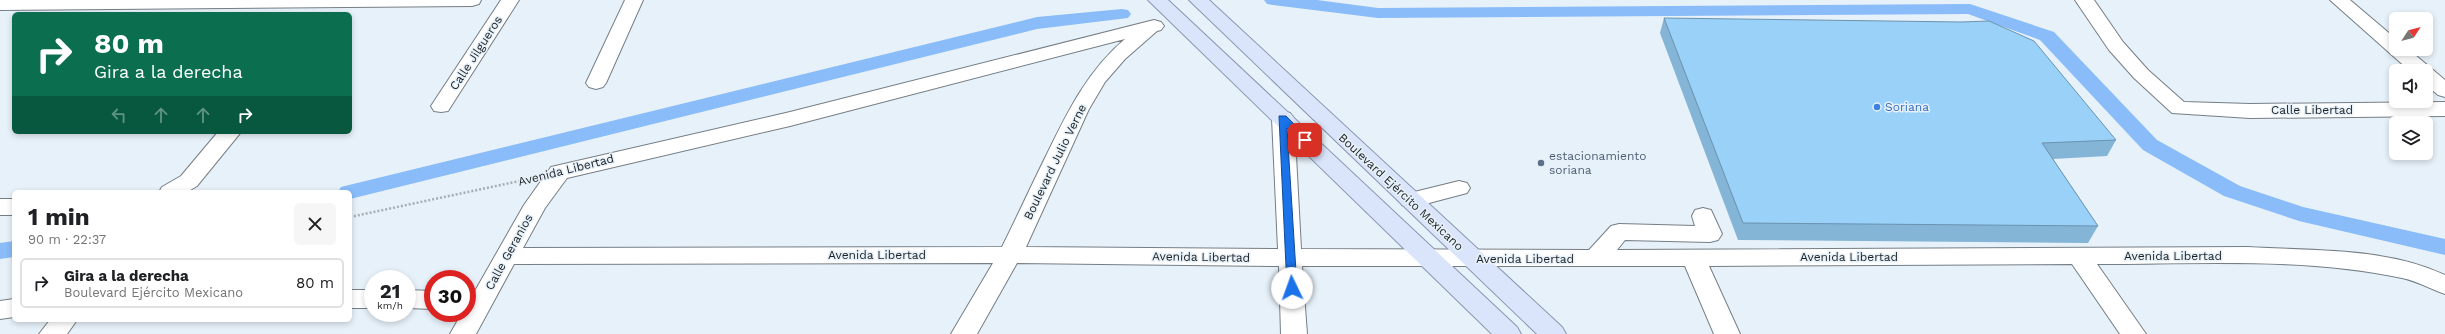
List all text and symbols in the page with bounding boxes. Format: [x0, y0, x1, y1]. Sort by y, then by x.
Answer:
north arrow [2389, 12, 2433, 56]
map controls [2389, 12, 2433, 160]
street label: Calle Jilgueros [447, 13, 505, 93]
text: 80 m [94, 27, 164, 60]
icon: right [28, 28, 80, 80]
text: Gira a la derecha [94, 61, 243, 82]
button: sound [2389, 64, 2433, 108]
place label: Soriana [1885, 100, 1929, 114]
street label: Boulevard Julio Verne [1021, 102, 1089, 222]
marker: Soriana [1872, 102, 1882, 112]
street label: Calle Libertad [2271, 103, 2353, 117]
icon: left [108, 104, 130, 126]
icon: ahead [150, 104, 172, 126]
icon: ahead [192, 104, 214, 126]
icon: right [234, 104, 256, 126]
button: layers [2389, 116, 2433, 160]
pin [1288, 123, 1322, 157]
icon: arrive [1294, 129, 1316, 151]
street label: Boulevard Ejército Mexicano [1336, 130, 1466, 254]
place label: estacionamiento soriana [1549, 149, 1647, 177]
street label: Avenida Libertad [517, 151, 615, 189]
marker: estacionamiento soriana [1536, 158, 1546, 168]
text: 1 min [28, 203, 90, 231]
button: close [294, 203, 336, 245]
street label: Calle Geranios [482, 212, 536, 292]
text: 90 m · 22:37 [28, 232, 106, 247]
street label: Avenida Libertad [828, 248, 926, 262]
street label: Avenida Libertad [1152, 249, 1250, 265]
street label: Avenida Libertad [2124, 249, 2222, 263]
street label: Avenida Libertad [1800, 250, 1898, 264]
street label: Avenida Libertad [1476, 252, 1574, 266]
text: Gira a la derecha [64, 267, 189, 285]
position arrow [1271, 267, 1313, 309]
speed limit sign: 30 [424, 270, 476, 322]
icon: right [30, 272, 52, 294]
text: 80 m [296, 274, 334, 292]
text: 21 [380, 279, 400, 303]
text: Boulevard Ejército Mexicano [64, 285, 243, 300]
text: km/h [377, 300, 403, 311]

